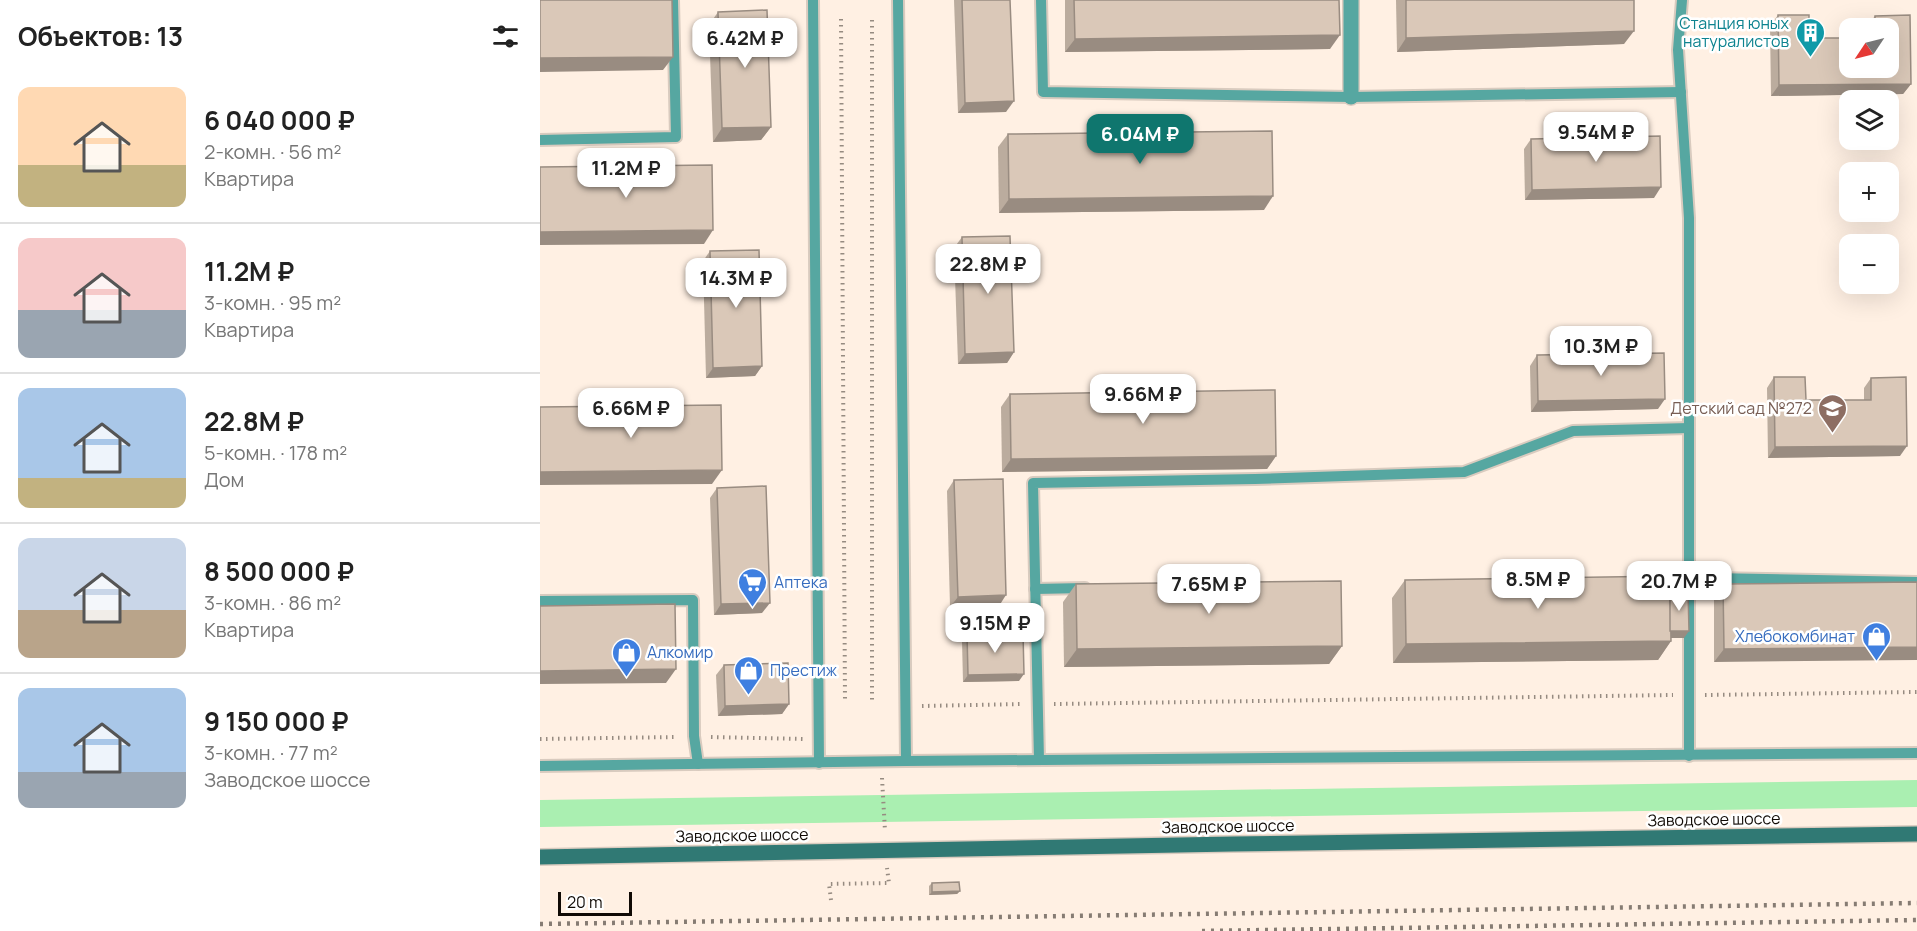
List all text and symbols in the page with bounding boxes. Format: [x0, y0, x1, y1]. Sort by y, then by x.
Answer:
place label: Станция юных натуралистов [1679, 12, 1790, 52]
building icon: Станция юных натуралистов [1794, 16, 1826, 58]
text: Объектов: 13 [18, 18, 183, 54]
pin: 6.42M ₽ [690, 18, 800, 69]
north arrow [1839, 18, 1899, 78]
map controls [1839, 18, 1899, 294]
icon: filters [489, 20, 522, 53]
text: 6.42M ₽ [706, 24, 784, 51]
button: layers [1839, 90, 1899, 150]
text: 6 040 000 ₽ [204, 102, 355, 138]
icon: home [66, 111, 138, 183]
pin: 9.54M ₽ [1541, 112, 1651, 163]
pin: 6.04M ₽ [1085, 114, 1195, 165]
text: 9.54M ₽ [1557, 118, 1635, 145]
text: 6.04M ₽ [1101, 120, 1179, 147]
text: 2-комн. · 56 m² [204, 138, 342, 165]
pin: 11.2M ₽ [571, 148, 681, 199]
text: 11.2M ₽ [591, 154, 661, 181]
button: + [1839, 162, 1899, 222]
text: Квартира [204, 165, 294, 192]
button: − [1839, 234, 1899, 294]
pin: 22.8M ₽ [933, 244, 1043, 295]
text: 22.8M ₽ [950, 250, 1026, 277]
text: 11.2M ₽ [204, 253, 294, 289]
pin: 14.3M ₽ [681, 258, 791, 309]
icon: home [66, 262, 138, 334]
text: 14.3M ₽ [699, 264, 773, 291]
text: 3-комн. · 95 m² [204, 289, 341, 316]
text: Квартира [204, 316, 294, 343]
pin: 10.3M ₽ [1546, 326, 1656, 377]
text: 10.3M ₽ [1564, 332, 1638, 359]
pin: 9.66M ₽ [1088, 374, 1198, 425]
text: 9.66M ₽ [1104, 380, 1182, 407]
pin: 6.66M ₽ [576, 388, 686, 439]
school or university icon: Детский сад №272 [1817, 392, 1849, 434]
text: 6.66M ₽ [592, 394, 670, 421]
place label: Детский сад №272 [1670, 397, 1812, 419]
text: 22.8M ₽ [204, 403, 304, 439]
icon: home [66, 412, 138, 484]
text: 5-комн. · 178 m² [204, 439, 347, 466]
text: Дом [204, 466, 244, 493]
text: 8 500 000 ₽ [204, 553, 354, 589]
pin: 8.5M ₽ [1489, 559, 1587, 610]
pin: 20.7M ₽ [1624, 561, 1734, 612]
icon: home [66, 562, 138, 634]
pin: 7.65M ₽ [1154, 564, 1264, 615]
text: 8.5M ₽ [1506, 565, 1570, 592]
supermarket icon: Аптека [737, 566, 769, 608]
text: 20.7M ₽ [1641, 567, 1717, 594]
text: 7.65M ₽ [1171, 570, 1247, 597]
place label: Аптека [774, 571, 828, 593]
text: 3-комн. · 86 m² [204, 589, 341, 616]
pin: 9.15M ₽ [940, 603, 1050, 654]
text: 9.15M ₽ [959, 609, 1031, 636]
text: Квартира [204, 616, 294, 643]
shop icon: Хлебокомбинат [1860, 620, 1892, 662]
place label: Хлебокомбинат [1735, 625, 1855, 647]
shop icon: Алкомир [610, 636, 642, 678]
place label: Алкомир [647, 641, 713, 663]
shop icon: Престиж [733, 654, 765, 696]
place label: Престиж [770, 659, 838, 681]
text: 9 150 000 ₽ [204, 703, 349, 739]
icon: home [66, 712, 138, 784]
text: 3-комн. · 77 m² [204, 739, 338, 766]
text: Заводское шоссе [204, 766, 370, 793]
street label: Заводское шоссе [1647, 807, 1781, 831]
street label: Заводское шоссе [1161, 814, 1295, 838]
street label: Заводское шоссе [675, 823, 809, 847]
scale bar [558, 889, 632, 916]
text: 20 m [567, 891, 603, 913]

